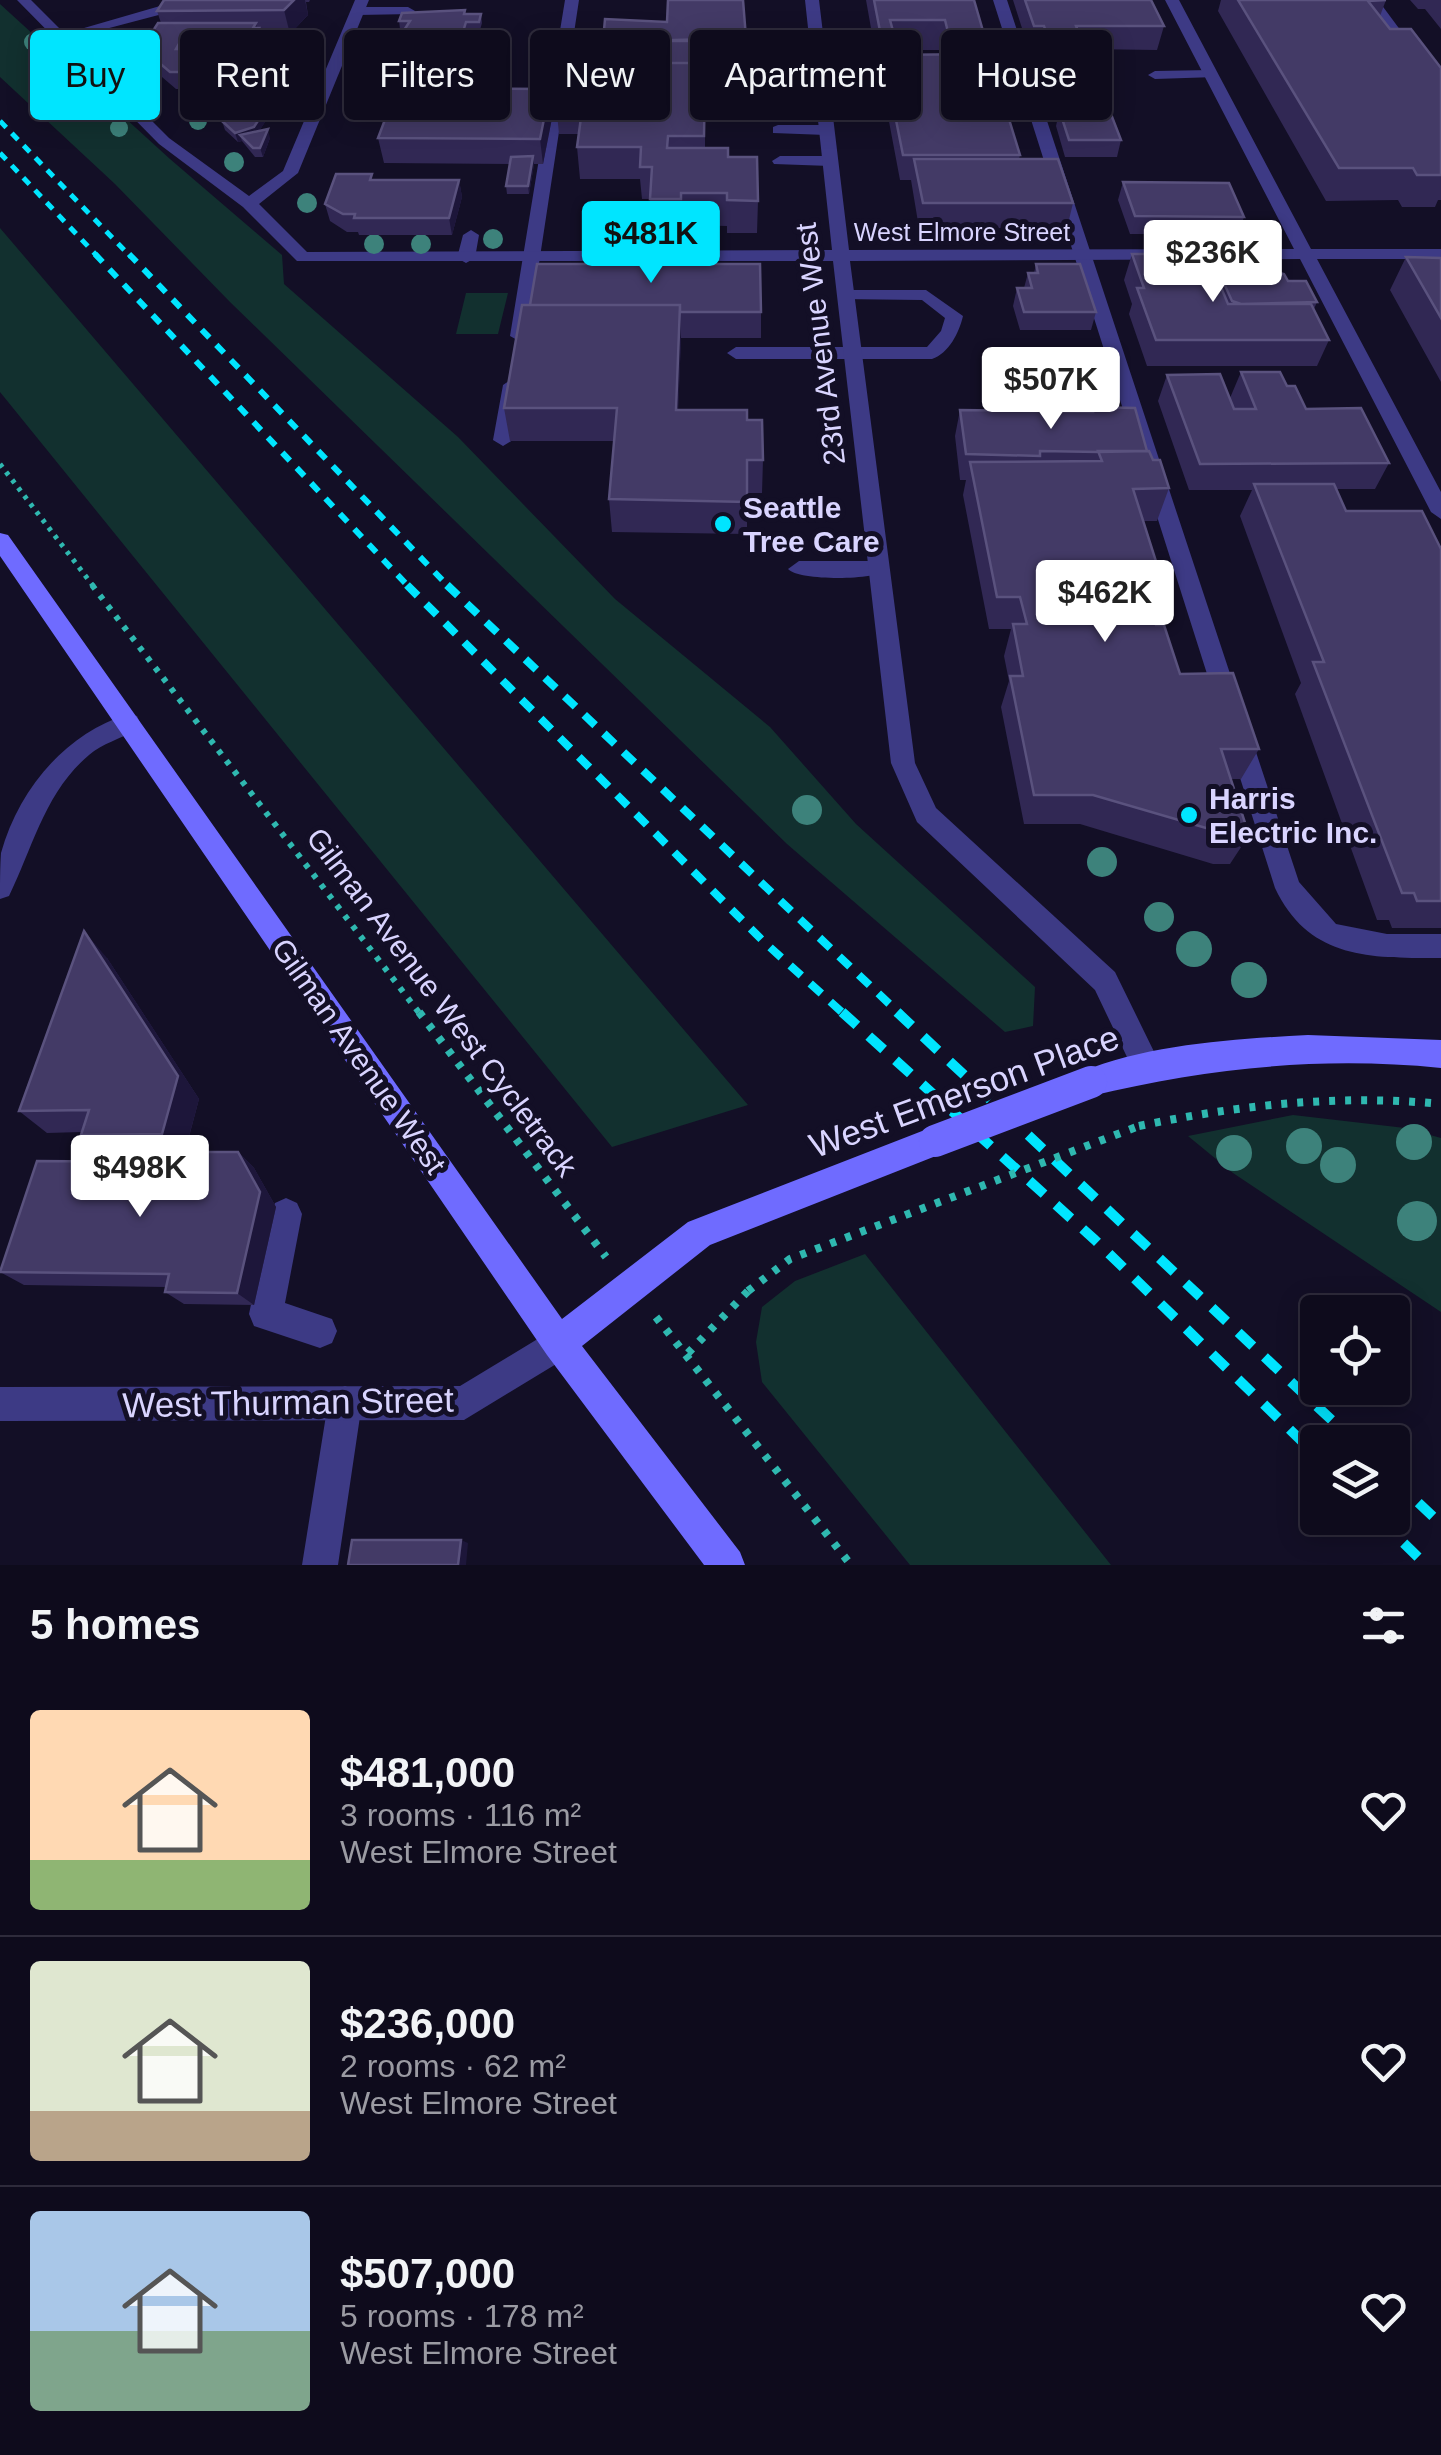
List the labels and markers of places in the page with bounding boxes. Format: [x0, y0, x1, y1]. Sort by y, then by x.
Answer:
pin: $481K [581, 201, 721, 286]
pin: $236K [1143, 220, 1283, 305]
pin: $507K [981, 347, 1121, 432]
place label: Seattle Tree Care [743, 491, 880, 558]
marker: Seattle Tree Care [712, 513, 734, 535]
pin: $462K [1035, 560, 1175, 645]
place label: Harris Electric Inc. [1209, 782, 1377, 849]
marker: Harris Electric Inc. [1178, 804, 1200, 826]
pin: $498K [70, 1135, 210, 1220]

